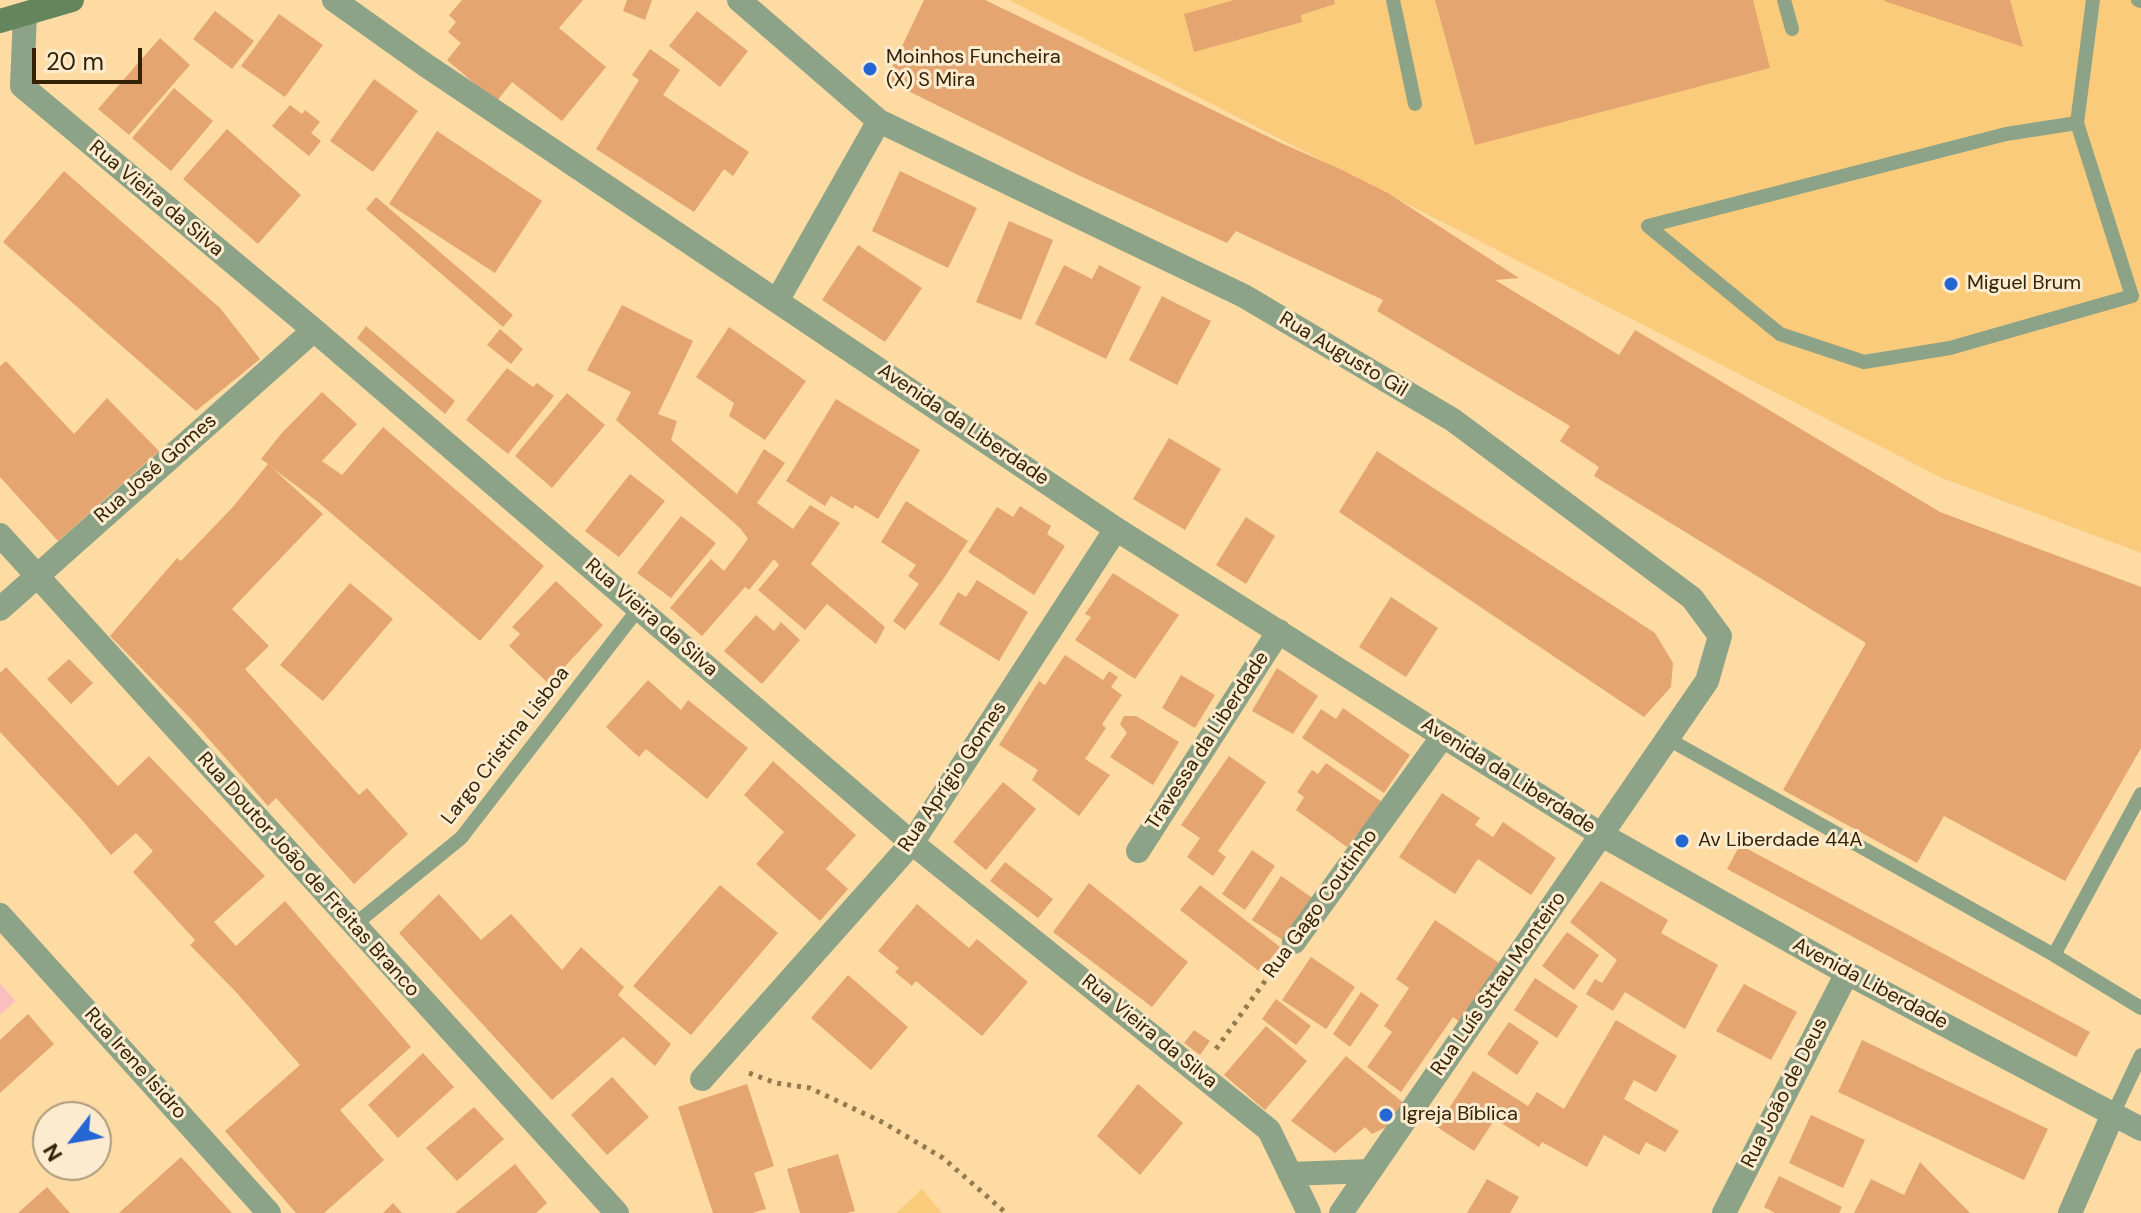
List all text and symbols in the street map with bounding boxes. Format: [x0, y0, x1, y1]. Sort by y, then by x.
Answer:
scale bar [36, 32, 146, 82]
text: 20 m [46, 46, 104, 77]
place label: Moinhos Funcheira (X) S Mira [886, 46, 1061, 93]
marker: Moinhos Funcheira (X) S Mira [861, 60, 879, 78]
street label: Rua Vieira da Silva [84, 136, 228, 262]
place label: Miguel Brum [1967, 272, 2081, 296]
marker: Miguel Brum [1942, 275, 1960, 293]
street label: Rua Augusto Gil [1274, 307, 1412, 403]
street label: Avenida da Liberdade [873, 359, 1053, 491]
street label: Rua José Gomes [90, 409, 222, 529]
street label: Rua Vieira da Silva [580, 554, 722, 682]
street label: Travessa da Liberdade [1141, 647, 1275, 835]
street label: Largo Cristina Lisboa [437, 662, 575, 830]
street label: Rua Aprígio Gomes [894, 697, 1012, 857]
street label: Avenida da Liberdade [1416, 713, 1600, 839]
street label: Rua Doutor João de Freitas Branco [192, 748, 424, 1002]
street label: Rua Gago Coutinho [1259, 825, 1383, 983]
place label: Av Liberdade 44A [1698, 829, 1863, 853]
marker: Av Liberdade 44A [1673, 832, 1691, 850]
street label: Rua Luís Sttau Monteiro [1426, 887, 1572, 1081]
street label: Avenida Liberdade [1788, 933, 1952, 1035]
street label: Rua Vieira da Silva [1076, 970, 1222, 1094]
street label: Rua Irene Isidro [79, 1003, 191, 1125]
street label: Rua João de Deus [1737, 1014, 1833, 1172]
north arrow [32, 1101, 112, 1181]
place label: Igreja Bíblica [1402, 1103, 1518, 1127]
marker: Igreja Bíblica [1377, 1106, 1395, 1124]
text: N [36, 1138, 69, 1167]

